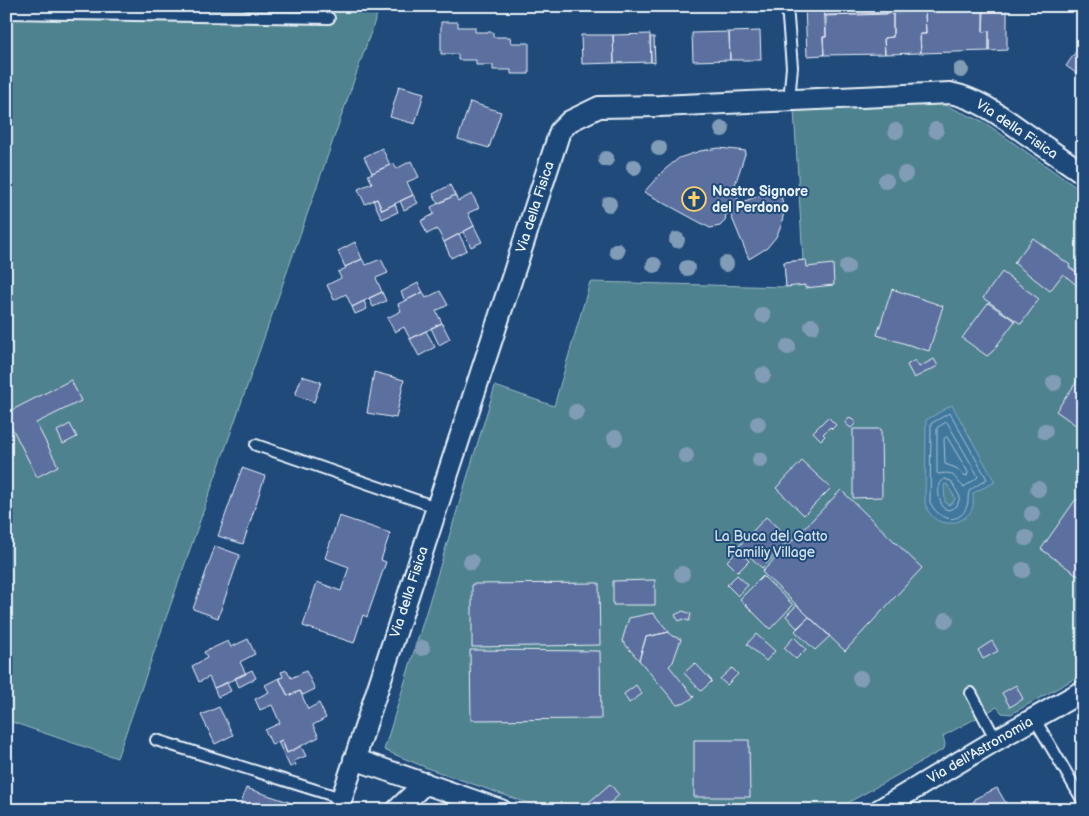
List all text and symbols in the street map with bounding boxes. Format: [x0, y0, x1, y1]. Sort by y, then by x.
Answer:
street label: Via della Fisica [973, 95, 1061, 163]
street label: Via della Fisica [512, 159, 558, 255]
place label: Nostro Signore del Perdono [712, 183, 808, 216]
church icon: Nostro Signore del Perdono [681, 186, 707, 212]
park label: La Buca del Gatto Familiy Village [714, 528, 828, 561]
street label: Via della Fisica [386, 544, 432, 640]
street label: Via dell'Astronomia [924, 713, 1036, 787]

